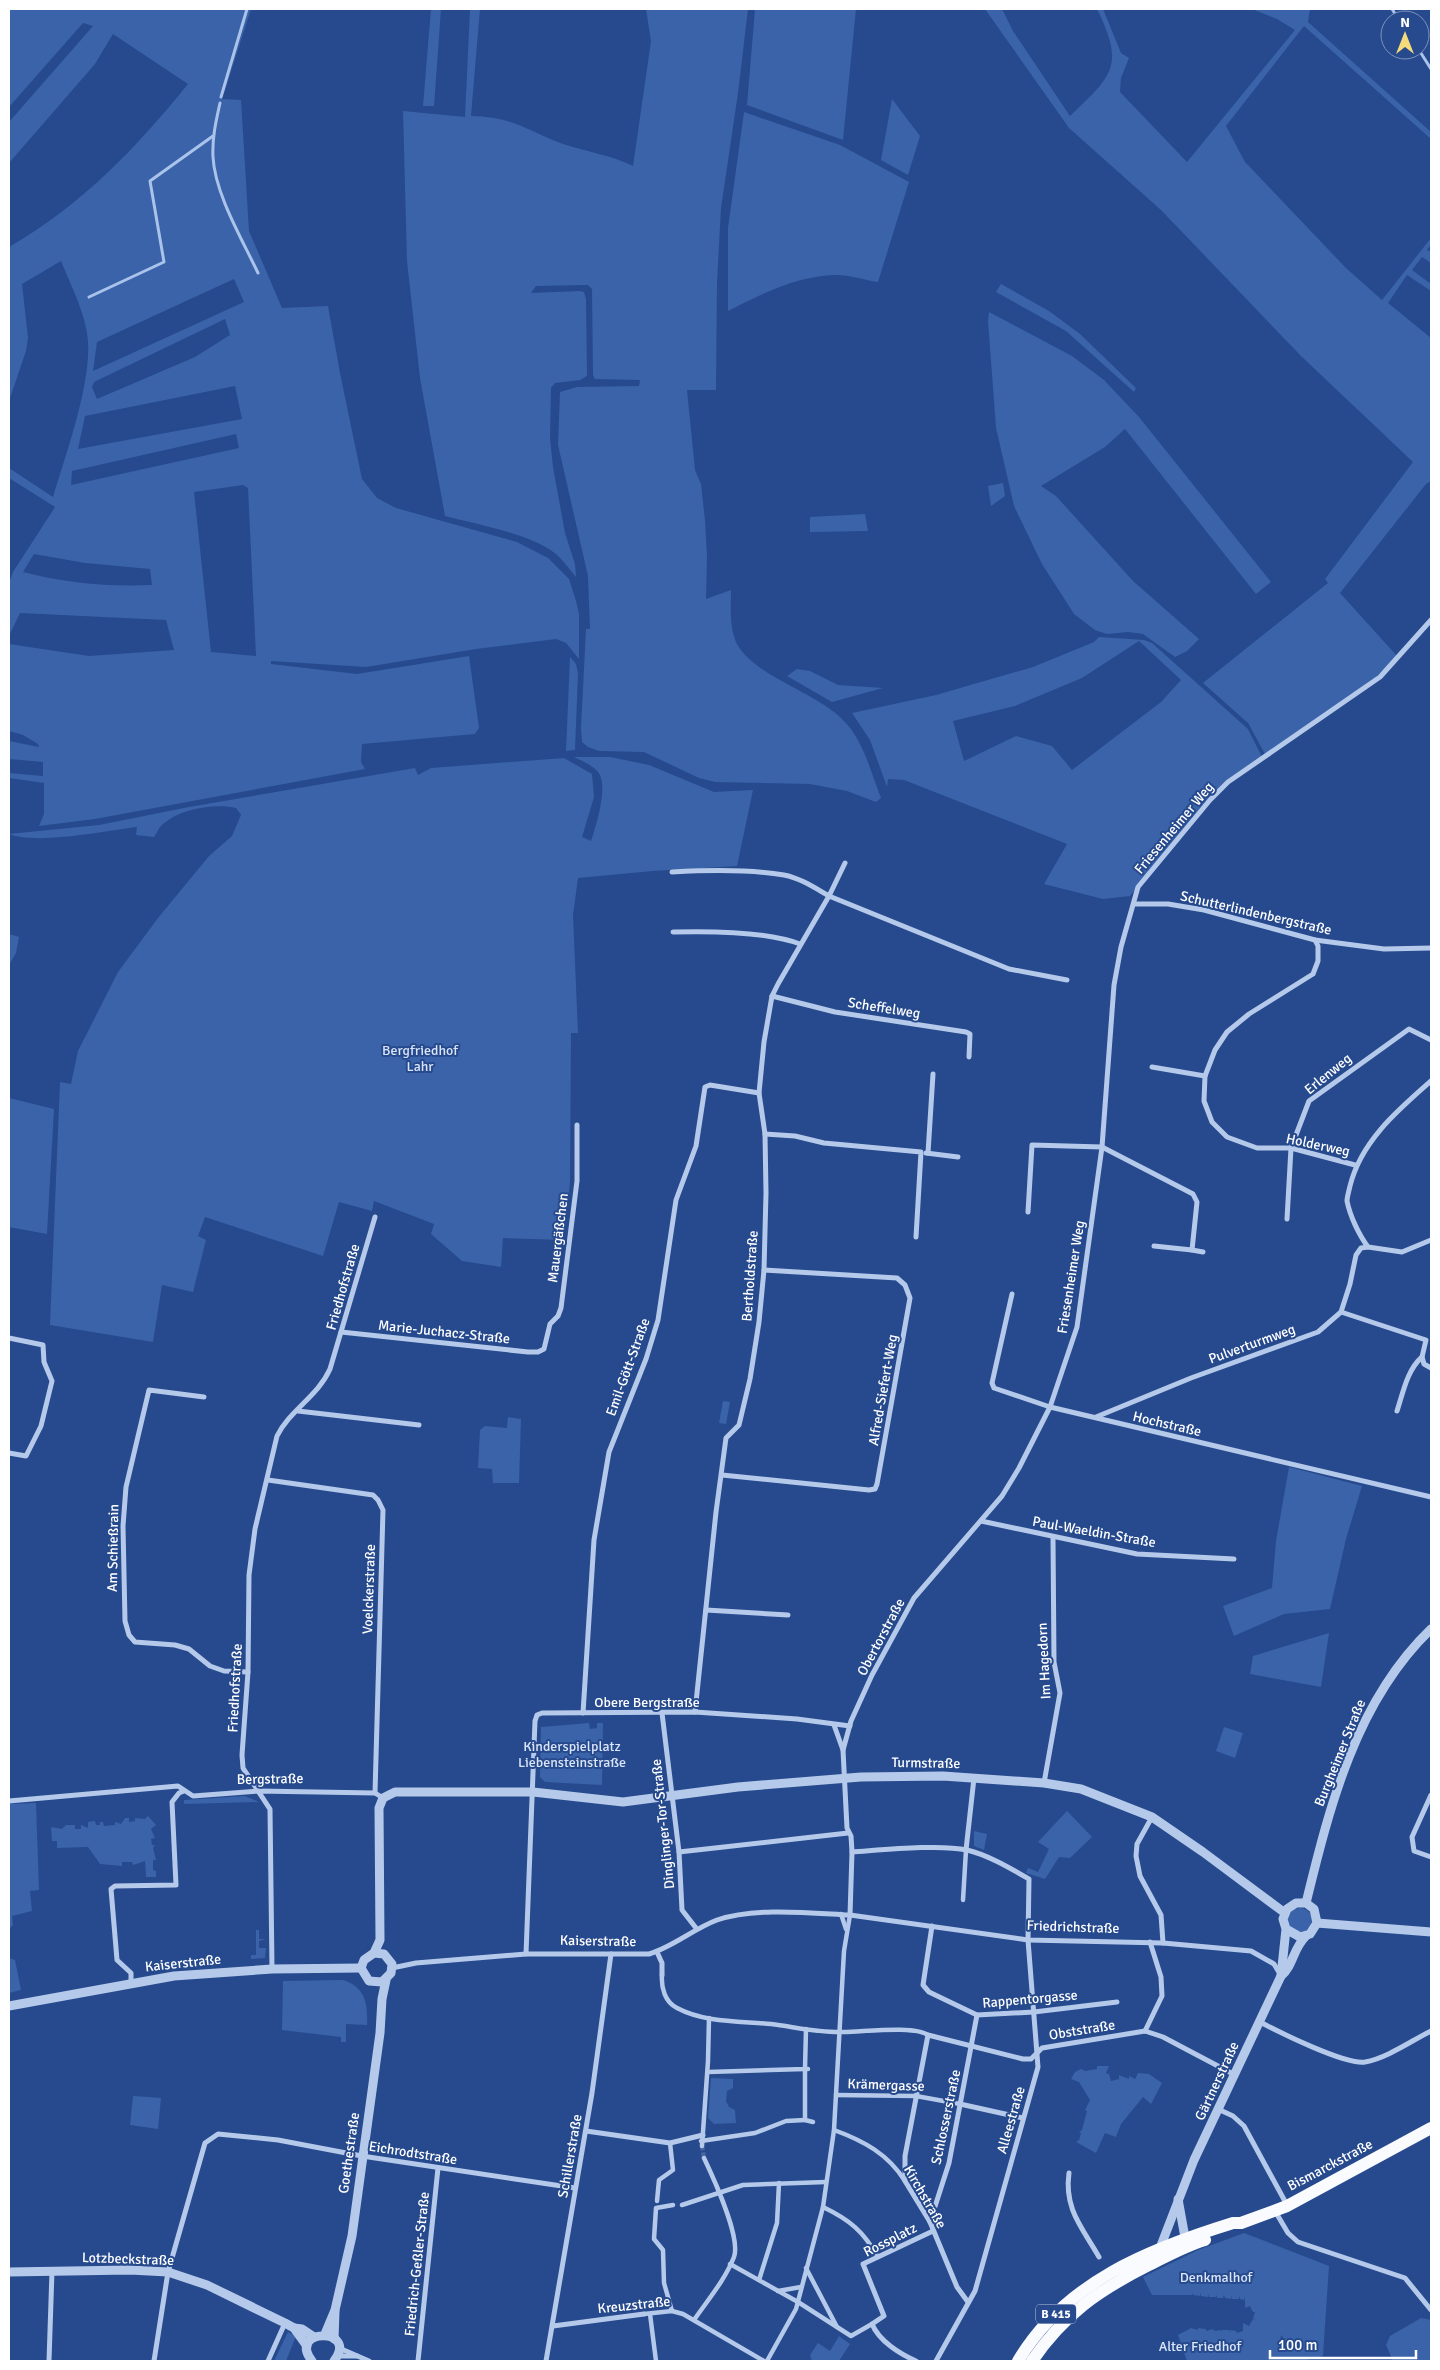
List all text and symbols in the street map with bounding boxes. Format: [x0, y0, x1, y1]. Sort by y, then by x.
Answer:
north arrow [1380, 10, 1430, 60]
text: N [1400, 14, 1410, 31]
street label: Friesenheimer Weg [1131, 779, 1217, 877]
street label: Schutterlindenbergstraße [1179, 887, 1333, 939]
street label: Scheffelweg [847, 994, 921, 1022]
park label: Bergfriedhof Lahr [382, 1042, 459, 1075]
street label: Erlenweg [1301, 1050, 1355, 1098]
street label: Holderweg [1284, 1130, 1352, 1160]
street label: Mauergäßchen [544, 1192, 572, 1284]
street label: Friesenheimer Weg [1054, 1219, 1088, 1335]
street label: Bertholdstraße [738, 1230, 762, 1322]
street label: Friedhofstraße [323, 1242, 363, 1332]
street label: Emil-Gött-Straße [602, 1316, 654, 1418]
street label: Marie-Juchacz-Straße [377, 1317, 511, 1347]
street label: Pulverturmweg [1206, 1320, 1298, 1368]
street label: Alfred-Siefert-Weg [865, 1333, 901, 1447]
street label: Hochstraße [1131, 1408, 1203, 1440]
street label: Am Schießrain [104, 1504, 122, 1592]
street label: Paul-Waeldin-Straße [1031, 1513, 1157, 1551]
street label: Voelckerstraße [359, 1544, 379, 1634]
street label: Obertorstraße [853, 1595, 909, 1679]
street label: Im Hagedorn [1034, 1622, 1054, 1700]
street label: Friedhofstraße [224, 1643, 246, 1733]
street label: Obere Bergstraße [594, 1694, 700, 1711]
street label: Burgheimer Straße [1311, 1697, 1369, 1809]
park label: Kinderspielplatz Liebensteinstraße [518, 1738, 626, 1771]
street label: Turmstraße [892, 1754, 960, 1772]
street label: Dinglinger-Tor-Straße [648, 1758, 678, 1890]
street label: Bergstraße [236, 1770, 304, 1788]
street label: Friedrichstraße [1026, 1917, 1120, 1937]
street label: Kaiserstraße [560, 1932, 636, 1950]
street label: Kaiserstraße [144, 1951, 222, 1975]
street label: Rappentorgasse [982, 1986, 1078, 2012]
street label: Obststraße [1048, 2016, 1116, 2044]
street label: Gärtnerstraße [1191, 2039, 1243, 2123]
street label: Schlosserstraße [928, 2068, 964, 2166]
street label: Krämergasse [847, 2075, 925, 2095]
street label: Alleestraße [993, 2084, 1029, 2156]
street label: Goethestraße [335, 2111, 363, 2195]
street label: Schillerstraße [554, 2113, 586, 2199]
street label: Bismarckstraße [1284, 2135, 1376, 2195]
street label: Eichrodtstraße [368, 2138, 458, 2168]
street label: Kirchstraße [900, 2162, 950, 2232]
street label: Friedrich-Geßler-Straße [401, 2191, 433, 2337]
street label: Rossplatz [860, 2219, 920, 2261]
street label: Lotzbeckstraße [82, 2249, 174, 2269]
park label: Denkmalhof [1180, 2269, 1254, 2286]
street label: Kreuzstraße [597, 2293, 671, 2317]
road number: B 415 [1036, 2304, 1076, 2324]
scale bar [1270, 2328, 1416, 2360]
text: 100 m [1278, 2336, 1318, 2354]
park label: Alter Friedhof [1159, 2338, 1243, 2355]

